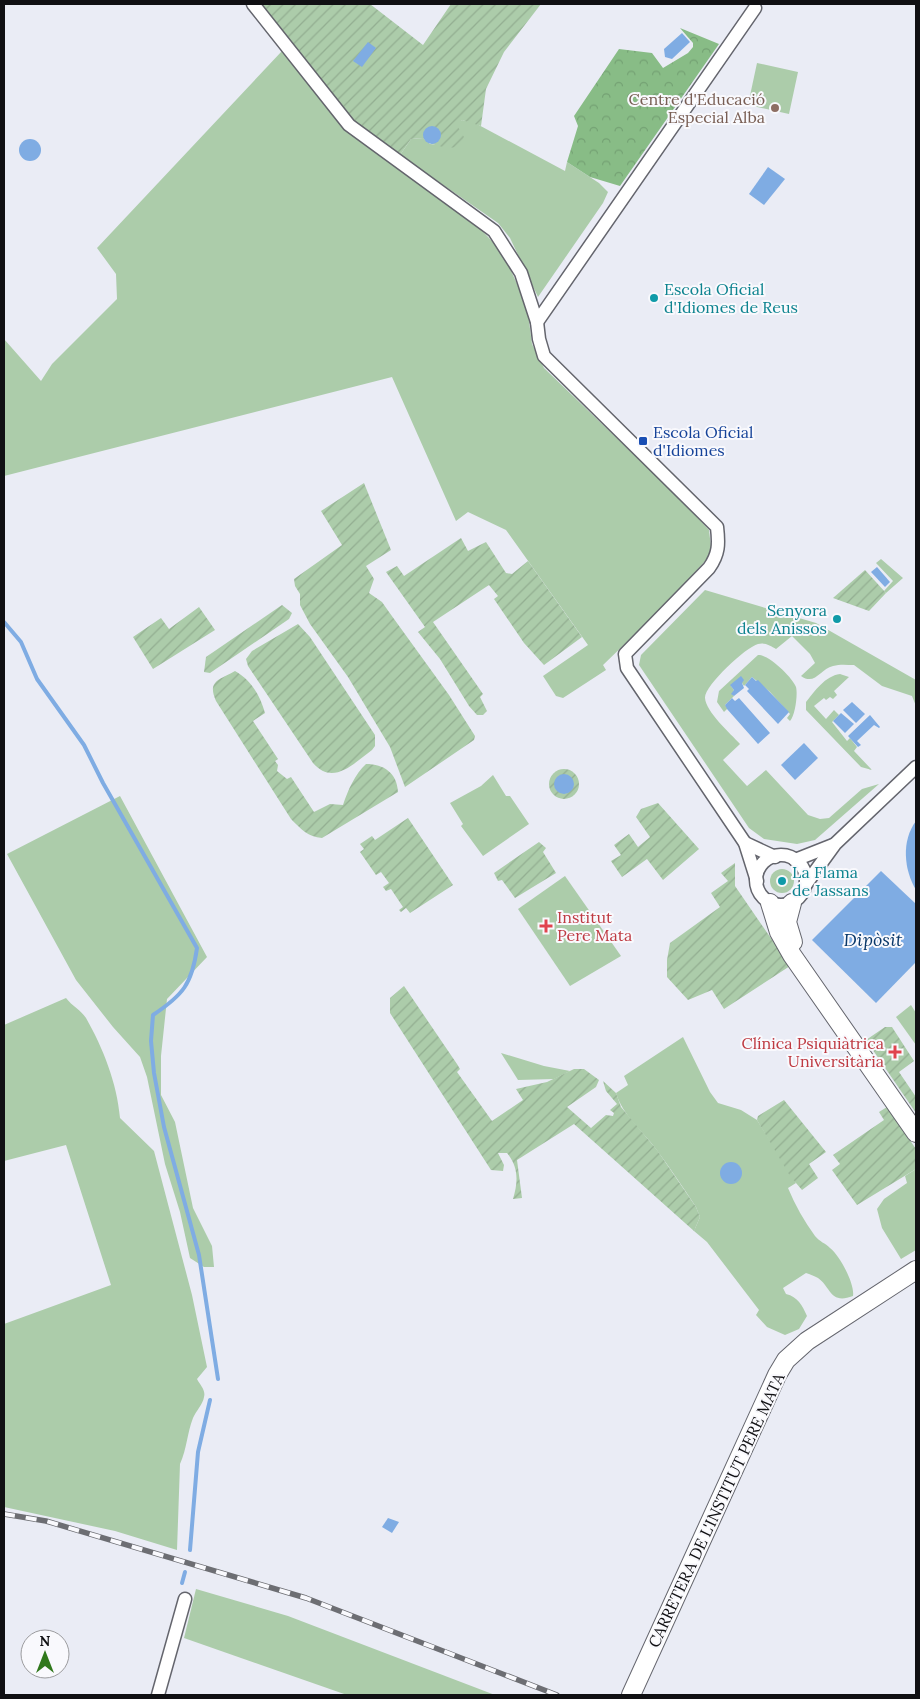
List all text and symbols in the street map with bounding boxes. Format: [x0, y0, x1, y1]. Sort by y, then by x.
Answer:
place label: Centre d'Educació Especial Alba [629, 89, 765, 127]
marker: Centre d'Educació Especial Alba [769, 102, 781, 114]
place label: Escola Oficial d'Idiomes de Reus [664, 279, 798, 317]
marker: Escola Oficial d'Idiomes de Reus [648, 292, 660, 304]
place label: Escola Oficial d'Idiomes [653, 422, 753, 460]
marker: Escola Oficial d'Idiomes [637, 435, 649, 447]
place label: Senyora dels Anissos [737, 600, 827, 638]
marker: Senyora dels Anissos [831, 613, 843, 625]
place label: La Flama de Jassans [792, 862, 869, 900]
marker: La Flama de Jassans [776, 875, 788, 887]
place label: Institut Pere Mata [557, 907, 632, 945]
marker: Institut Pere Mata [539, 919, 553, 933]
water label: Dipòsit [844, 928, 903, 951]
place label: Clínica Psiquiàtrica Universitària [742, 1033, 884, 1071]
marker: Clínica Psiquiàtrica Universitària [888, 1045, 902, 1059]
street label: CARRETERA DE L'INSTITUT PERE MATA [643, 1369, 789, 1650]
north arrow [20, 1629, 70, 1679]
text: N [40, 1632, 51, 1650]

